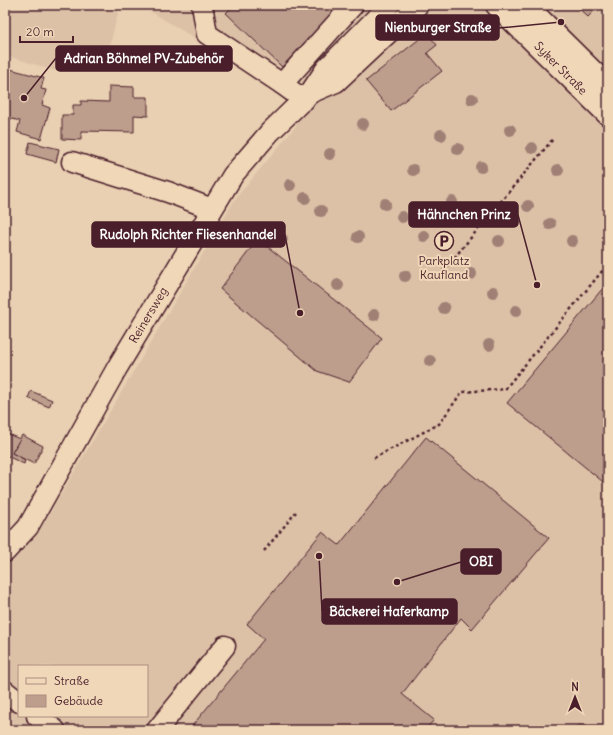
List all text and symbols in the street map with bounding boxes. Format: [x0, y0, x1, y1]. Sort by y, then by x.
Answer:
callout: Nienburger Straße [376, 15, 499, 40]
scale bar [20, 18, 73, 44]
text: Nienburger Straße [384, 19, 492, 36]
text: 20 m [26, 24, 54, 39]
street label: Syker Straße [531, 38, 591, 98]
callout: Adrian Böhmel PV-Zubehör [56, 46, 232, 71]
text: Adrian Böhmel PV-Zubehör [64, 50, 225, 67]
callout: Hähnchen Prinz [409, 202, 518, 227]
text: Hähnchen Prinz [417, 206, 511, 223]
callout: Rudolph Richter Fliesenhandel [92, 222, 285, 247]
text: Rudolph Richter Fliesenhandel [99, 226, 277, 243]
parking icon: Parkplatz Kaufland [433, 230, 455, 252]
place label: Parkplatz Kaufland [419, 253, 470, 282]
street label: Reinersweg [125, 284, 171, 346]
callout: OBI [461, 549, 501, 574]
text: OBI [469, 553, 493, 570]
callout: Bäckerei Haferkamp [322, 599, 457, 624]
text: Bäckerei Haferkamp [329, 603, 449, 620]
legend [18, 665, 148, 717]
text: Straße [54, 673, 89, 688]
north arrow [555, 677, 595, 717]
text: N [571, 680, 579, 694]
text: Gebäude [54, 693, 103, 708]

